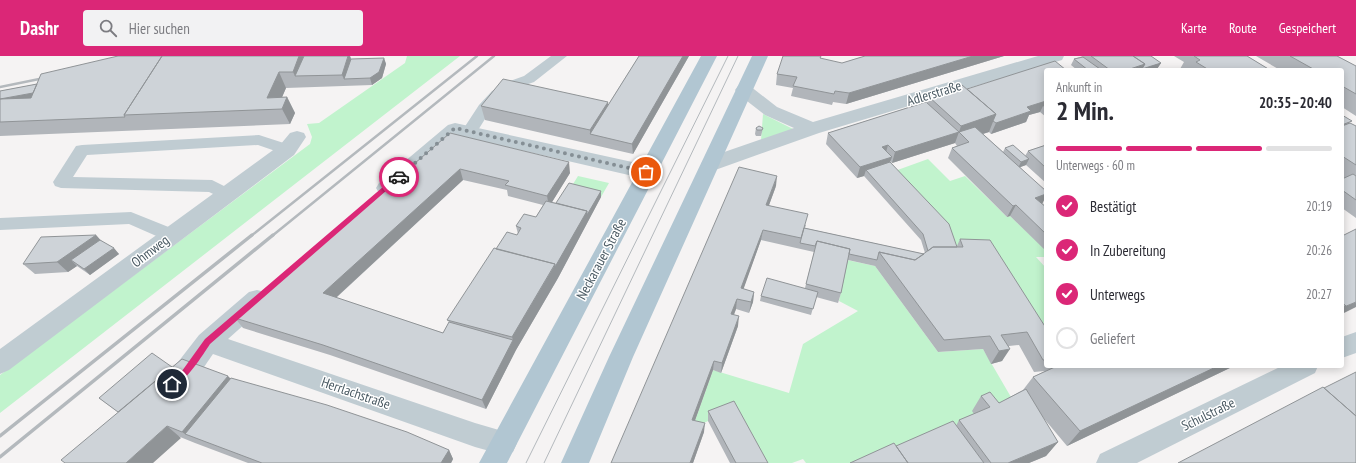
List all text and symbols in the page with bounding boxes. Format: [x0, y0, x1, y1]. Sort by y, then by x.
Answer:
search box [83, 10, 363, 46]
text: Dashr [20, 16, 59, 40]
icon: search [97, 17, 119, 39]
text: Hier suchen [129, 19, 190, 38]
text: Karte [1181, 19, 1207, 37]
text: Route [1229, 19, 1257, 37]
text: Gespeichert [1279, 19, 1336, 37]
street label: Adlerstraße [904, 76, 964, 110]
text: Ankunft in [1056, 79, 1102, 96]
text: 20:35–20:40 [1259, 93, 1332, 112]
text: 2 Min. [1056, 94, 1114, 127]
pin [629, 155, 663, 189]
courier [379, 157, 419, 197]
text: Unterwegs · 60 m [1056, 157, 1135, 174]
icon: bag [635, 161, 657, 183]
icon: car [388, 166, 410, 188]
icon: check [1056, 195, 1078, 217]
text: Bestätigt [1090, 197, 1136, 216]
text: 20:19 [1306, 198, 1332, 215]
street label: Neckarauer Straße [572, 215, 630, 303]
street label: Ohmweg [127, 231, 173, 271]
icon: check [1056, 239, 1078, 261]
text: In Zubereitung [1090, 241, 1166, 260]
text: 20:26 [1306, 242, 1332, 259]
icon: check [1056, 283, 1078, 305]
text: Unterwegs [1090, 285, 1145, 304]
text: 20:27 [1306, 286, 1332, 303]
text: Geliefert [1090, 329, 1135, 348]
pin [155, 367, 189, 401]
icon: home [161, 373, 183, 395]
street label: Herrlachstraße [319, 373, 393, 413]
street label: Schulstraße [1178, 393, 1238, 435]

